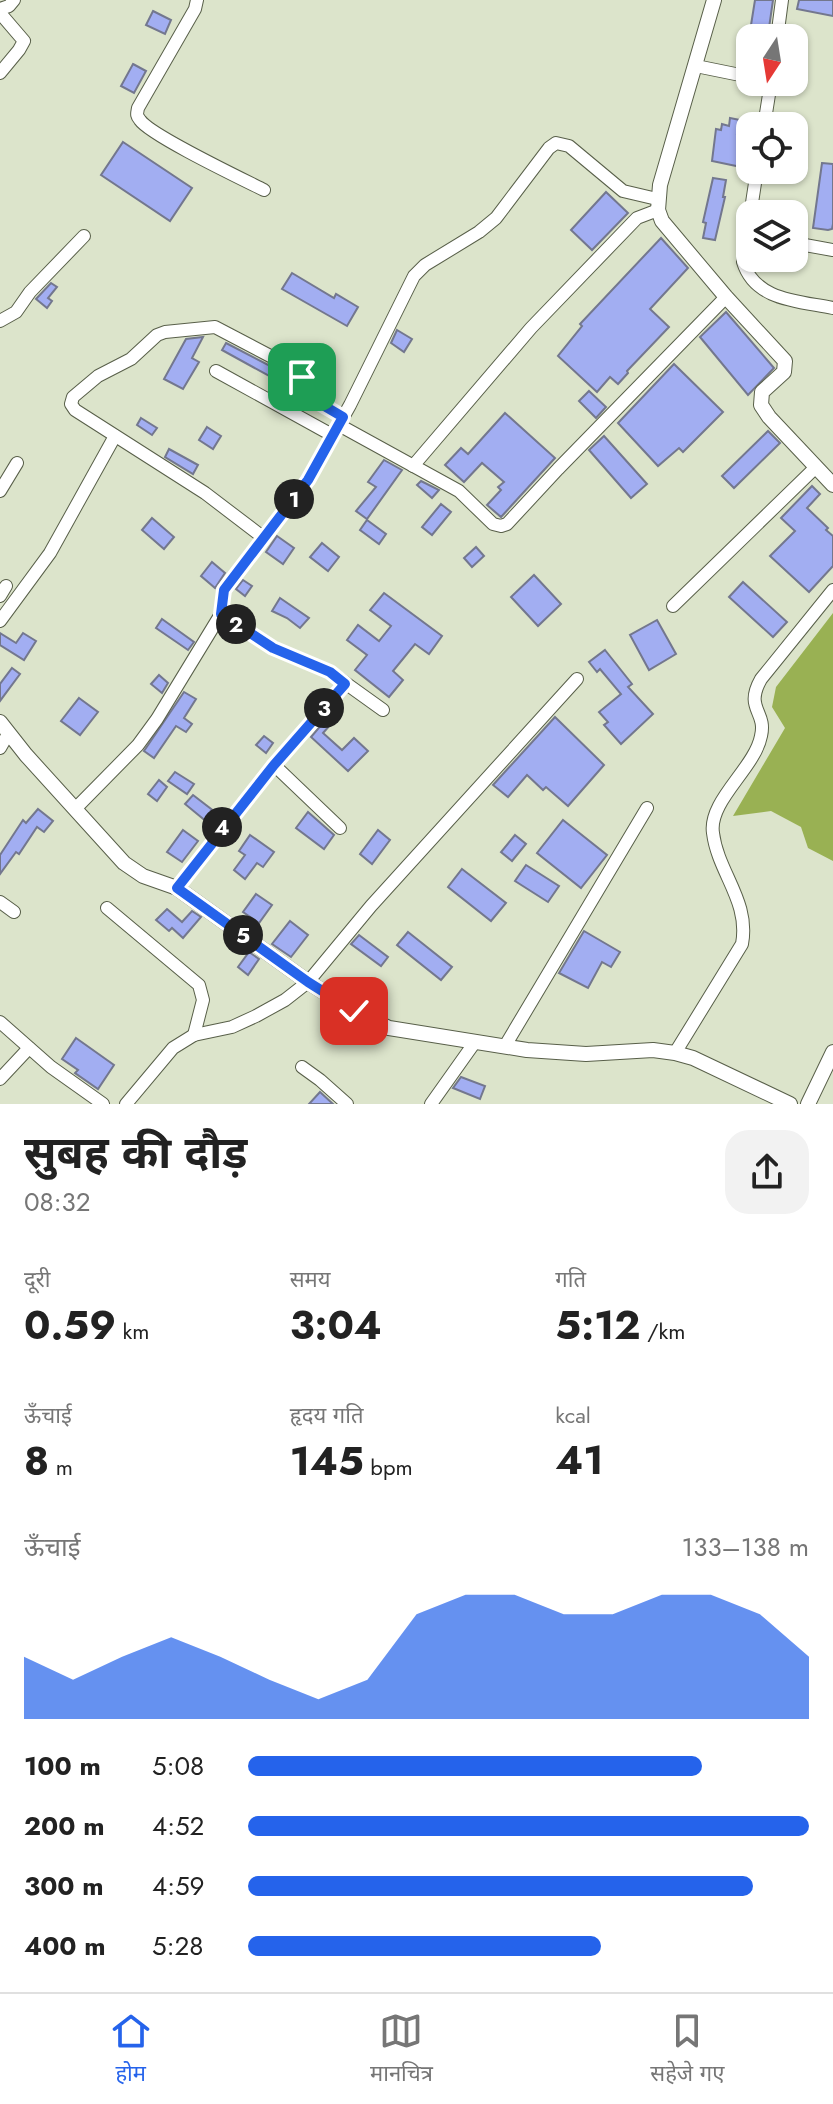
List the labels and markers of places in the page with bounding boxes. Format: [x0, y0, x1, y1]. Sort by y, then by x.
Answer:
pin [268, 343, 336, 411]
pin: 1 [274, 479, 314, 519]
pin: 2 [216, 604, 256, 644]
pin: 3 [304, 688, 344, 728]
pin: 4 [202, 807, 242, 847]
pin: 5 [223, 915, 263, 955]
pin [320, 977, 388, 1045]

